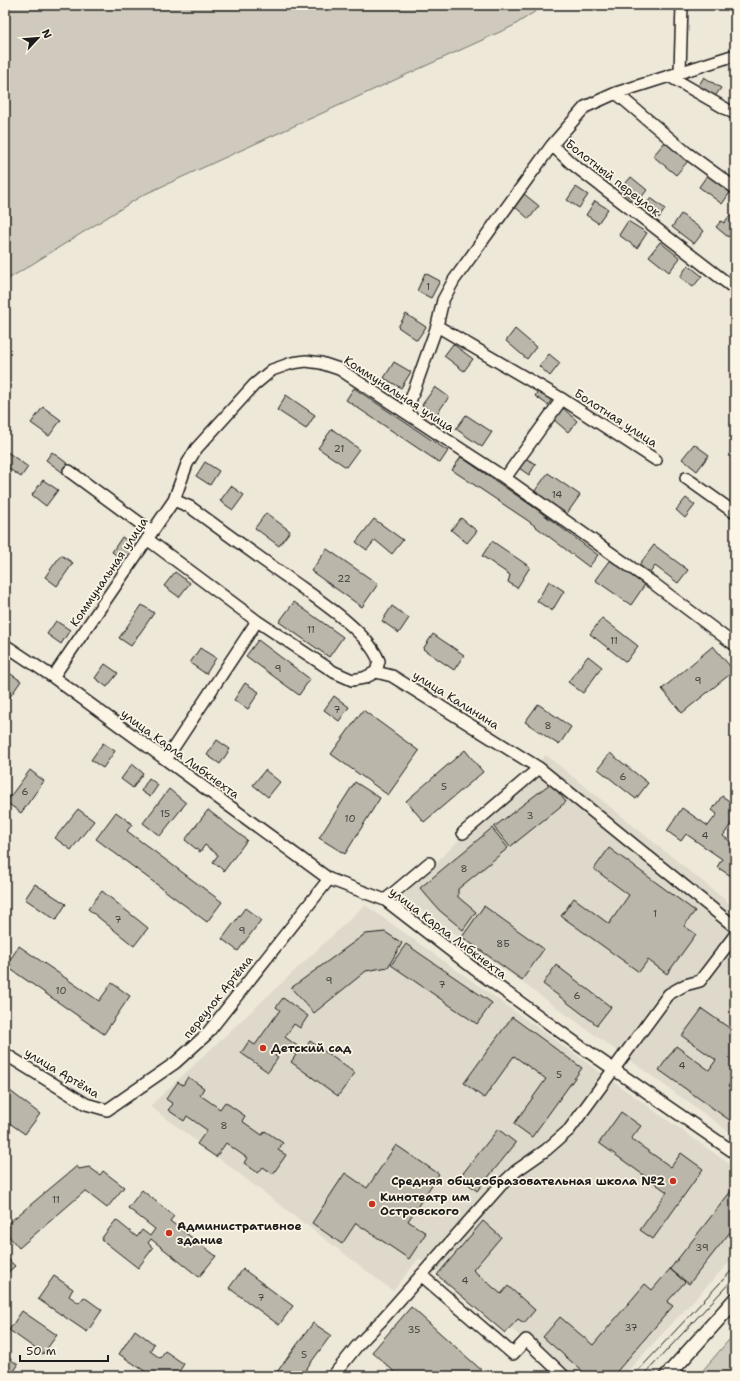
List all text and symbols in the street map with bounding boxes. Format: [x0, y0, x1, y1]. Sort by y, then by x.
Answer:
north arrow [18, 18, 58, 58]
text: N [38, 27, 55, 41]
street label: Болотный переулок [562, 136, 664, 220]
house number: 1 [426, 280, 430, 293]
street label: Коммунальная улица [341, 352, 458, 436]
street label: Болотная улица [571, 385, 661, 451]
house number: 21 [334, 442, 344, 455]
house number: 14 [552, 488, 562, 501]
street label: Коммунальная улица [66, 514, 152, 630]
house number: 22 [337, 572, 351, 585]
house number: 11 [307, 623, 315, 636]
house number: 11 [610, 634, 618, 647]
house number: 9 [275, 662, 282, 675]
street label: улица Калинина [410, 667, 503, 733]
house number: 9 [695, 674, 702, 687]
house number: 7 [334, 703, 341, 716]
street label: улица Карла Либкнехта [118, 706, 243, 803]
house number: 8 [545, 719, 552, 732]
house number: 6 [620, 770, 627, 783]
house number: 5 [441, 780, 447, 793]
house number: 6 [22, 785, 29, 798]
house number: 15 [160, 807, 170, 820]
house number: 3 [527, 809, 534, 822]
house number: 10 [345, 812, 355, 825]
house number: 4 [702, 829, 709, 842]
house number: 8 [461, 862, 468, 875]
street label: улица Карла Либкнехта [386, 884, 510, 983]
house number: 1 [653, 907, 657, 920]
house number: 7 [115, 913, 122, 926]
house number: 9 [239, 924, 246, 937]
house number: 8Б [496, 937, 510, 950]
street label: переулок Артёма [180, 952, 257, 1042]
house number: 9 [326, 974, 333, 987]
house number: 7 [439, 978, 446, 991]
house number: 10 [56, 984, 66, 997]
house number: 6 [574, 989, 581, 1002]
place label: Детский сад [271, 1040, 352, 1056]
marker: Детский сад [258, 1043, 268, 1053]
street label: улица Артёма [22, 1044, 103, 1102]
house number: 4 [679, 1059, 686, 1072]
house number: 5 [556, 1068, 562, 1081]
house number: 8 [221, 1119, 228, 1132]
place label: Средняя общеобразовательная школа №2 [391, 1173, 666, 1189]
marker: Средняя общеобразовательная школа №2 [668, 1176, 678, 1186]
place label: Кинотеатр им Островского [380, 1189, 470, 1219]
house number: 11 [52, 1193, 60, 1206]
marker: Кинотеатр им Островского [367, 1199, 377, 1209]
place label: Административное здание [177, 1218, 302, 1248]
marker: Административное здание [164, 1228, 174, 1238]
house number: 39 [695, 1241, 709, 1254]
house number: 4 [462, 1274, 469, 1287]
house number: 7 [258, 1291, 265, 1304]
house number: 37 [624, 1321, 638, 1334]
house number: 35 [408, 1323, 420, 1336]
scale bar [20, 1337, 108, 1363]
text: 50 m [26, 1343, 56, 1359]
house number: 5 [301, 1348, 307, 1361]

